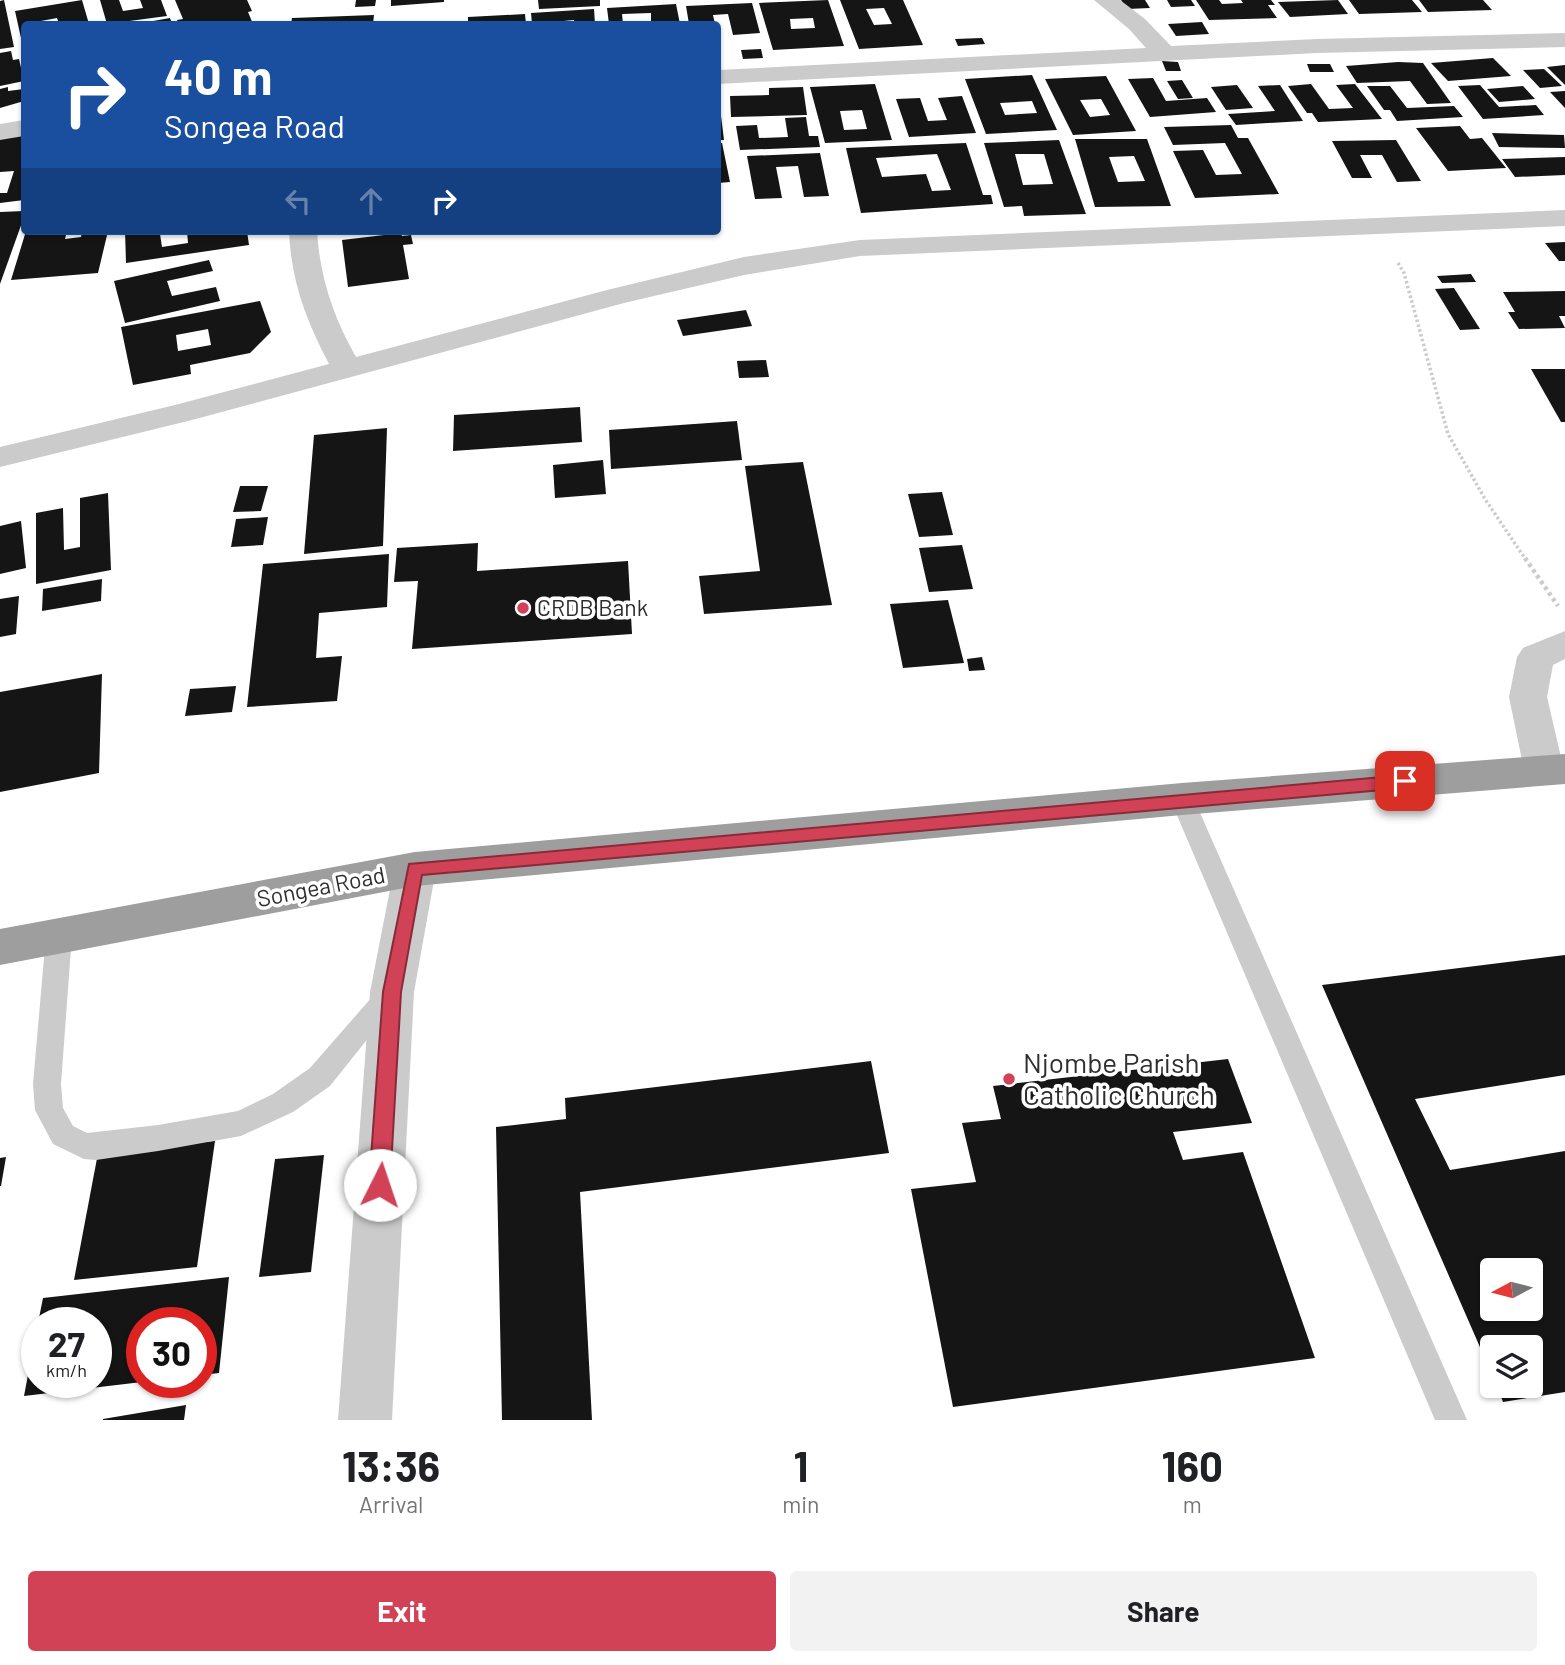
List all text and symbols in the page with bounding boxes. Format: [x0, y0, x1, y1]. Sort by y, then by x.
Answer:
text: 40 m [164, 46, 272, 105]
icon: right [49, 49, 140, 140]
text: Songea Road [164, 106, 345, 144]
icon: left [279, 182, 317, 220]
icon: ahead [352, 182, 390, 220]
icon: right [425, 182, 463, 220]
place label: CRDB Bank [537, 593, 648, 621]
marker: CRDB Bank [515, 600, 531, 616]
pin [1375, 751, 1435, 811]
icon: arrive [1386, 762, 1424, 800]
street label: Songea Road [254, 860, 387, 912]
place label: Njombe Parish Catholic Church [1023, 1045, 1215, 1111]
marker: Njombe Parish Catholic Church [1001, 1071, 1017, 1087]
position arrow [343, 1148, 417, 1222]
north arrow [1480, 1258, 1544, 1321]
map controls [1480, 1258, 1543, 1398]
speed limit sign: 30 [126, 1307, 217, 1398]
text: 27 [48, 1322, 85, 1364]
button: layers [1480, 1335, 1543, 1398]
text: km/h [46, 1359, 87, 1381]
text: 13:36 [342, 1440, 440, 1490]
text: 1 [793, 1440, 808, 1490]
text: 160 [1162, 1440, 1223, 1490]
text: Arrival [359, 1490, 423, 1518]
text: min [782, 1490, 820, 1518]
text: m [1183, 1490, 1202, 1518]
button: Exit [28, 1571, 776, 1651]
button: Share [790, 1571, 1537, 1651]

